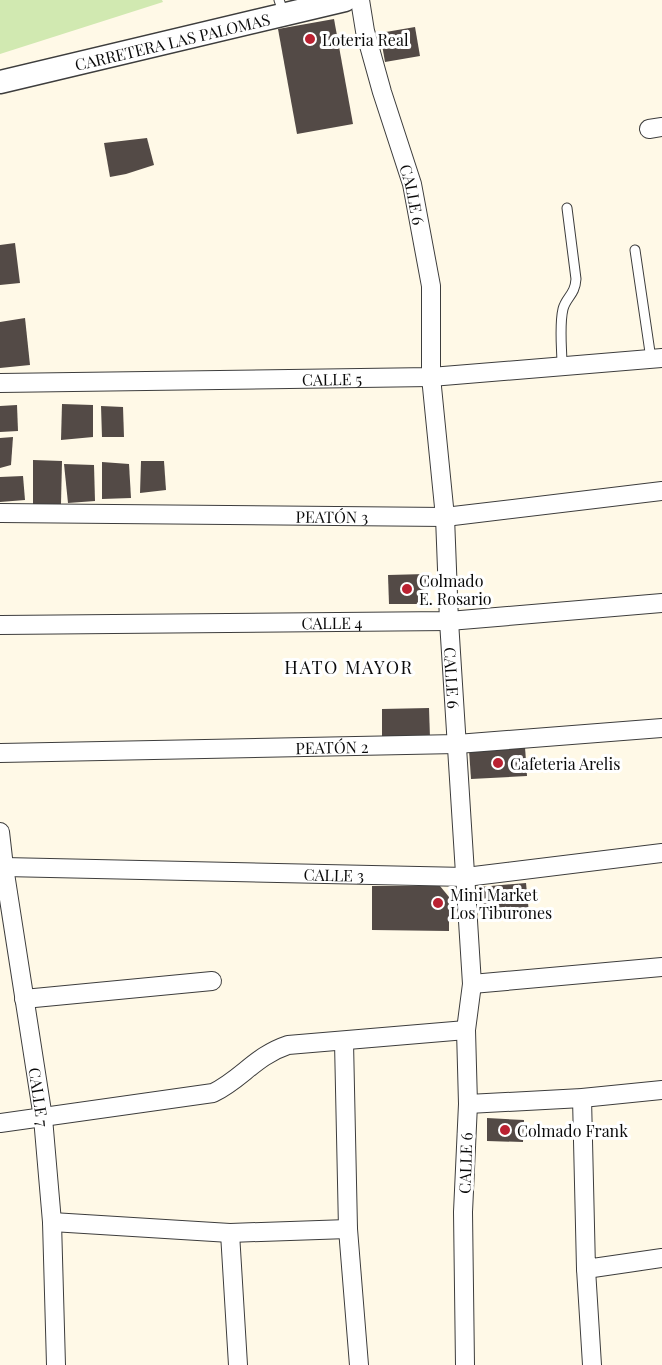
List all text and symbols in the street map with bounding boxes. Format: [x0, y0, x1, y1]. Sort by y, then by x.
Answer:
street label: CARRETERA LAS PALOMAS [73, 8, 272, 74]
place label: Loteria Real [322, 29, 409, 50]
marker: Loteria Real [303, 32, 317, 46]
street label: CALLE 6 [396, 161, 430, 227]
street label: CALLE 5 [302, 367, 362, 389]
street label: PEATÓN 3 [296, 505, 368, 527]
place label: Colmado E. Rosario [419, 570, 492, 609]
marker: Colmado E. Rosario [400, 582, 414, 596]
street label: CALLE 4 [301, 611, 363, 633]
street label: CALLE 6 [440, 646, 465, 709]
district label: HATO MAYOR [284, 655, 414, 679]
street label: PEATÓN 2 [295, 735, 369, 758]
place label: Cafeteria Arelis [510, 753, 620, 774]
marker: Cafeteria Arelis [491, 756, 505, 770]
street label: CALLE 3 [303, 863, 364, 885]
place label: Mini Market Los Tiburones [450, 884, 552, 923]
marker: Mini Market Los Tiburones [431, 896, 445, 910]
street label: CALLE 7 [25, 1066, 54, 1128]
place label: Colmado Frank [517, 1120, 628, 1141]
marker: Colmado Frank [498, 1123, 512, 1137]
street label: CALLE 6 [453, 1132, 477, 1194]

